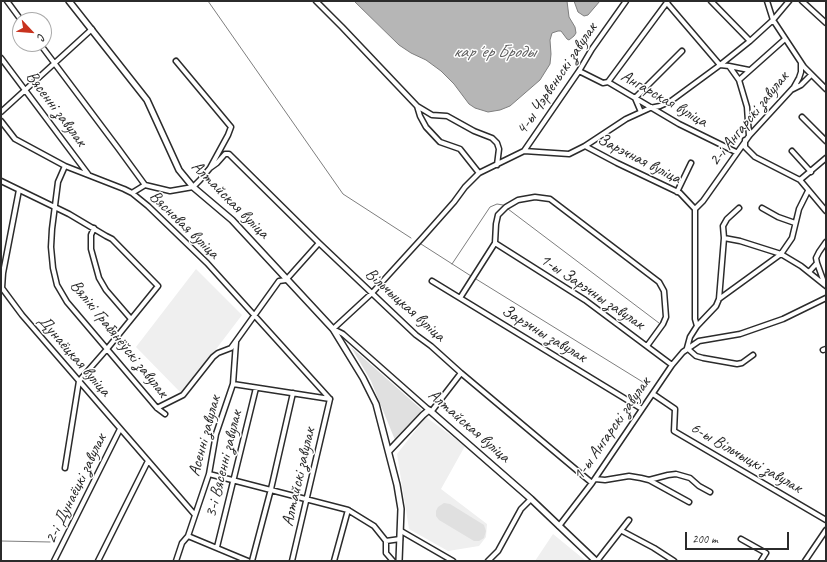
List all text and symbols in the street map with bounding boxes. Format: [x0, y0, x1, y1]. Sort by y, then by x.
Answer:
north arrow [12, 12, 52, 52]
street label: 4-ы Чэрвеньскі завулак [512, 19, 602, 139]
text: С [34, 31, 49, 42]
water label: карʼер Броды [453, 41, 535, 63]
street label: Ангарская вуліца [617, 66, 711, 132]
street label: Вясенні завулак [21, 67, 91, 151]
street label: 2-і Ангарскі завулак [705, 68, 793, 170]
street label: Зарэчная вуліца [594, 129, 684, 189]
street label: Алтайская вуліца [187, 157, 273, 243]
street label: Вясновая вуліца [145, 187, 223, 263]
street label: 1-ы Зарэчны завулак [536, 250, 648, 334]
street label: Вільчыцкая вуліца [361, 264, 449, 346]
street label: Вялікі Грабянёўскі завулак [65, 276, 173, 402]
street label: Зарэчны завулак [498, 301, 590, 367]
street label: Дунаёцкая вуліца [33, 311, 115, 401]
street label: 1-ы Ангарскі завулак [569, 373, 655, 485]
street label: Алтайская вуліца [424, 385, 514, 467]
street label: Асенні завулак [184, 393, 226, 479]
street label: 3-і Вясенні завулак [201, 408, 247, 520]
street label: 6-ы Вільчыцкі завулак [687, 418, 805, 498]
street label: Алтайскі завулак [278, 426, 320, 528]
street label: 2-і Дунаёцкі завулак [41, 431, 111, 547]
scale bar [687, 524, 791, 550]
text: 200 m [692, 531, 718, 547]

